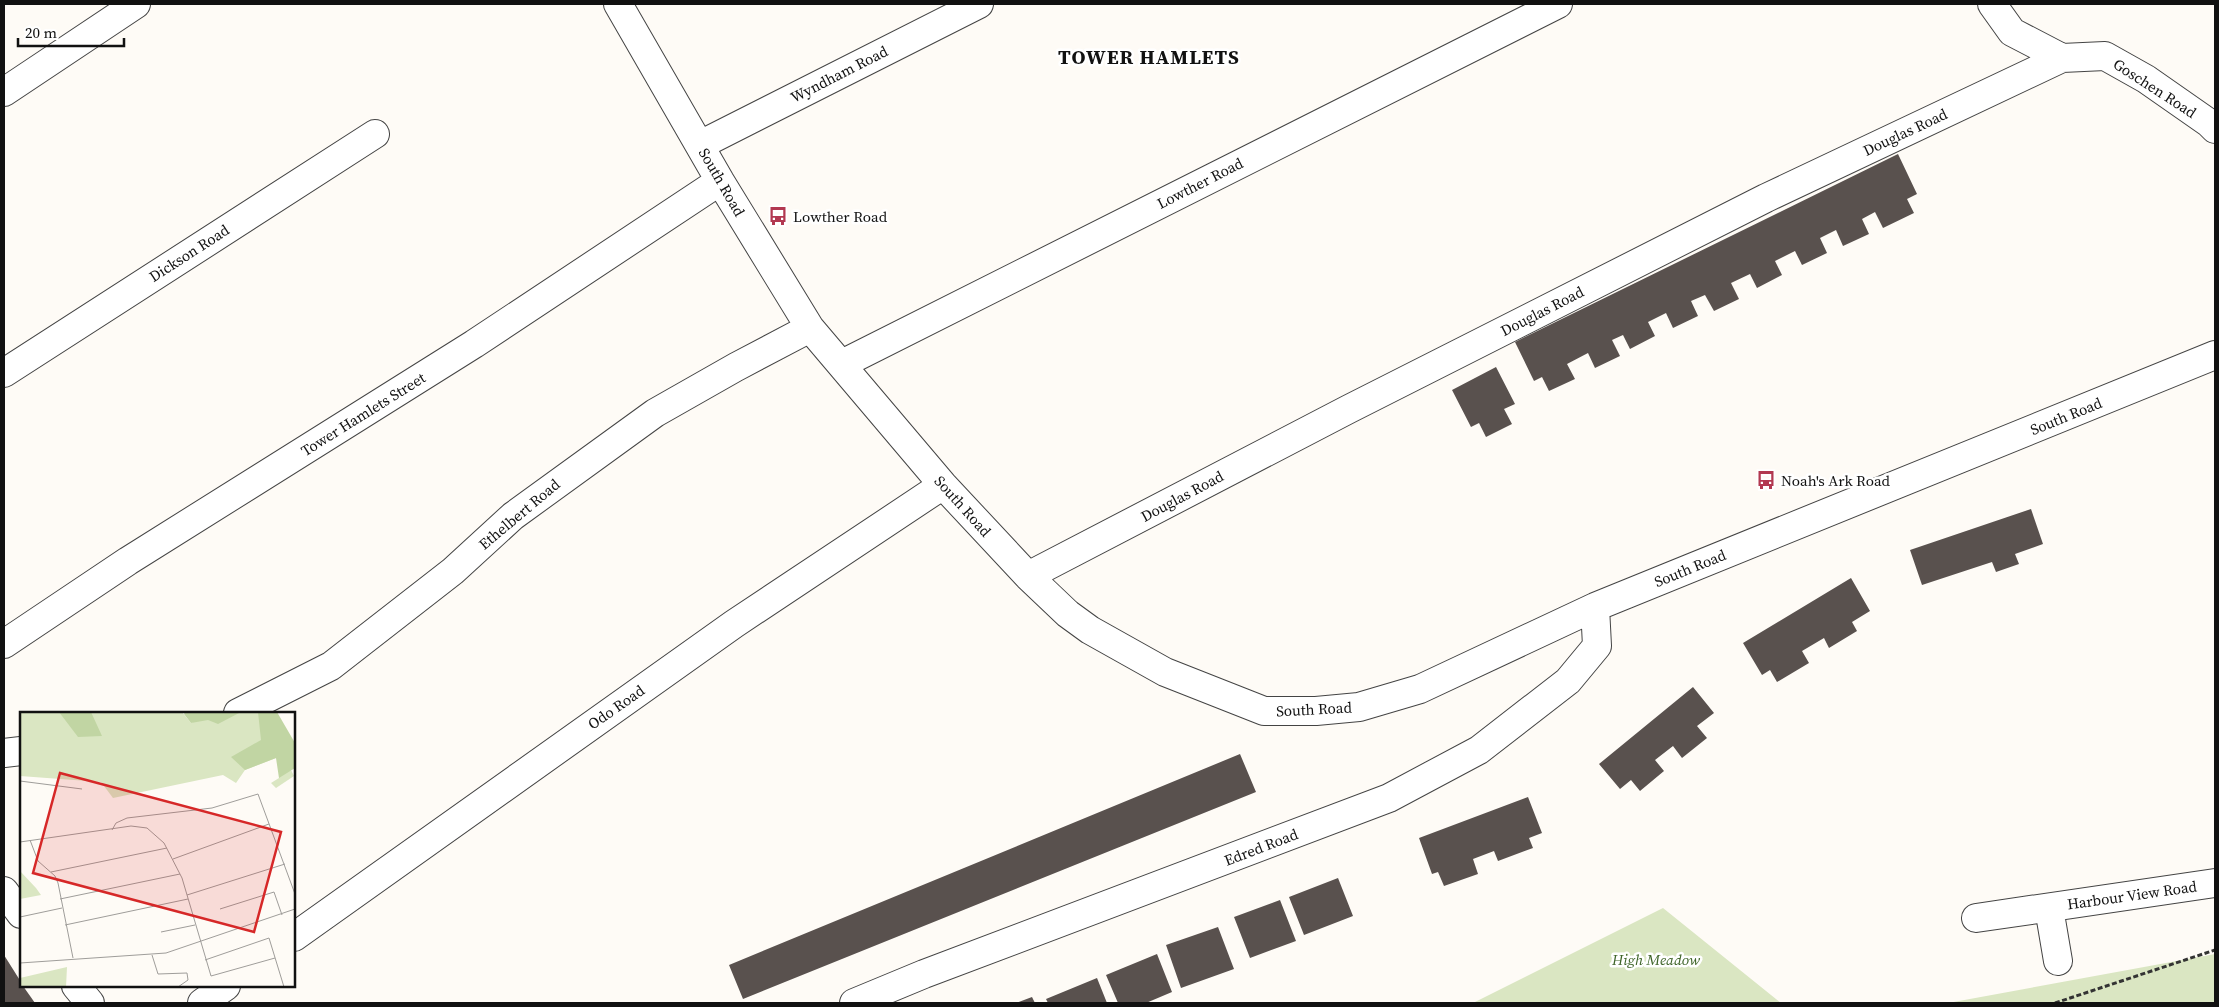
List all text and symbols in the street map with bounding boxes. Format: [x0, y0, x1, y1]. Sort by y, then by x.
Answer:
scale bar [18, 15, 124, 47]
text: 20 m [25, 22, 57, 43]
street label: Wyndham Road [787, 40, 892, 108]
district label: TOWER HAMLETS [1058, 43, 1240, 71]
street label: Goschen Road [2109, 53, 2201, 123]
street label: Douglas Road [1859, 103, 1951, 161]
street label: South Road [694, 144, 750, 221]
street label: Lowther Road [1153, 152, 1247, 214]
bus stop icon: Lowther Road [767, 205, 789, 227]
place label: Lowther Road [793, 206, 888, 227]
street label: Dickson Road [145, 219, 234, 287]
street label: Douglas Road [1497, 281, 1588, 341]
street label: Tower Hamlets Street [297, 367, 429, 461]
street label: South Road [2027, 392, 2106, 440]
street label: Douglas Road [1137, 465, 1228, 527]
bus stop icon: Noah's Ark Road [1755, 469, 1777, 491]
place label: Noah's Ark Road [1781, 470, 1891, 491]
street label: South Road [930, 471, 997, 542]
street label: Ethelbert Road [474, 473, 565, 554]
street label: South Road [1651, 544, 1730, 592]
street label: Odo Road [583, 680, 649, 734]
street label: South Road [1276, 697, 1353, 721]
inset map [20, 712, 295, 987]
street label: Edred Road [1221, 823, 1301, 871]
street label: Harbour View Road [2066, 875, 2199, 914]
park label: High Meadow [1611, 949, 1701, 970]

